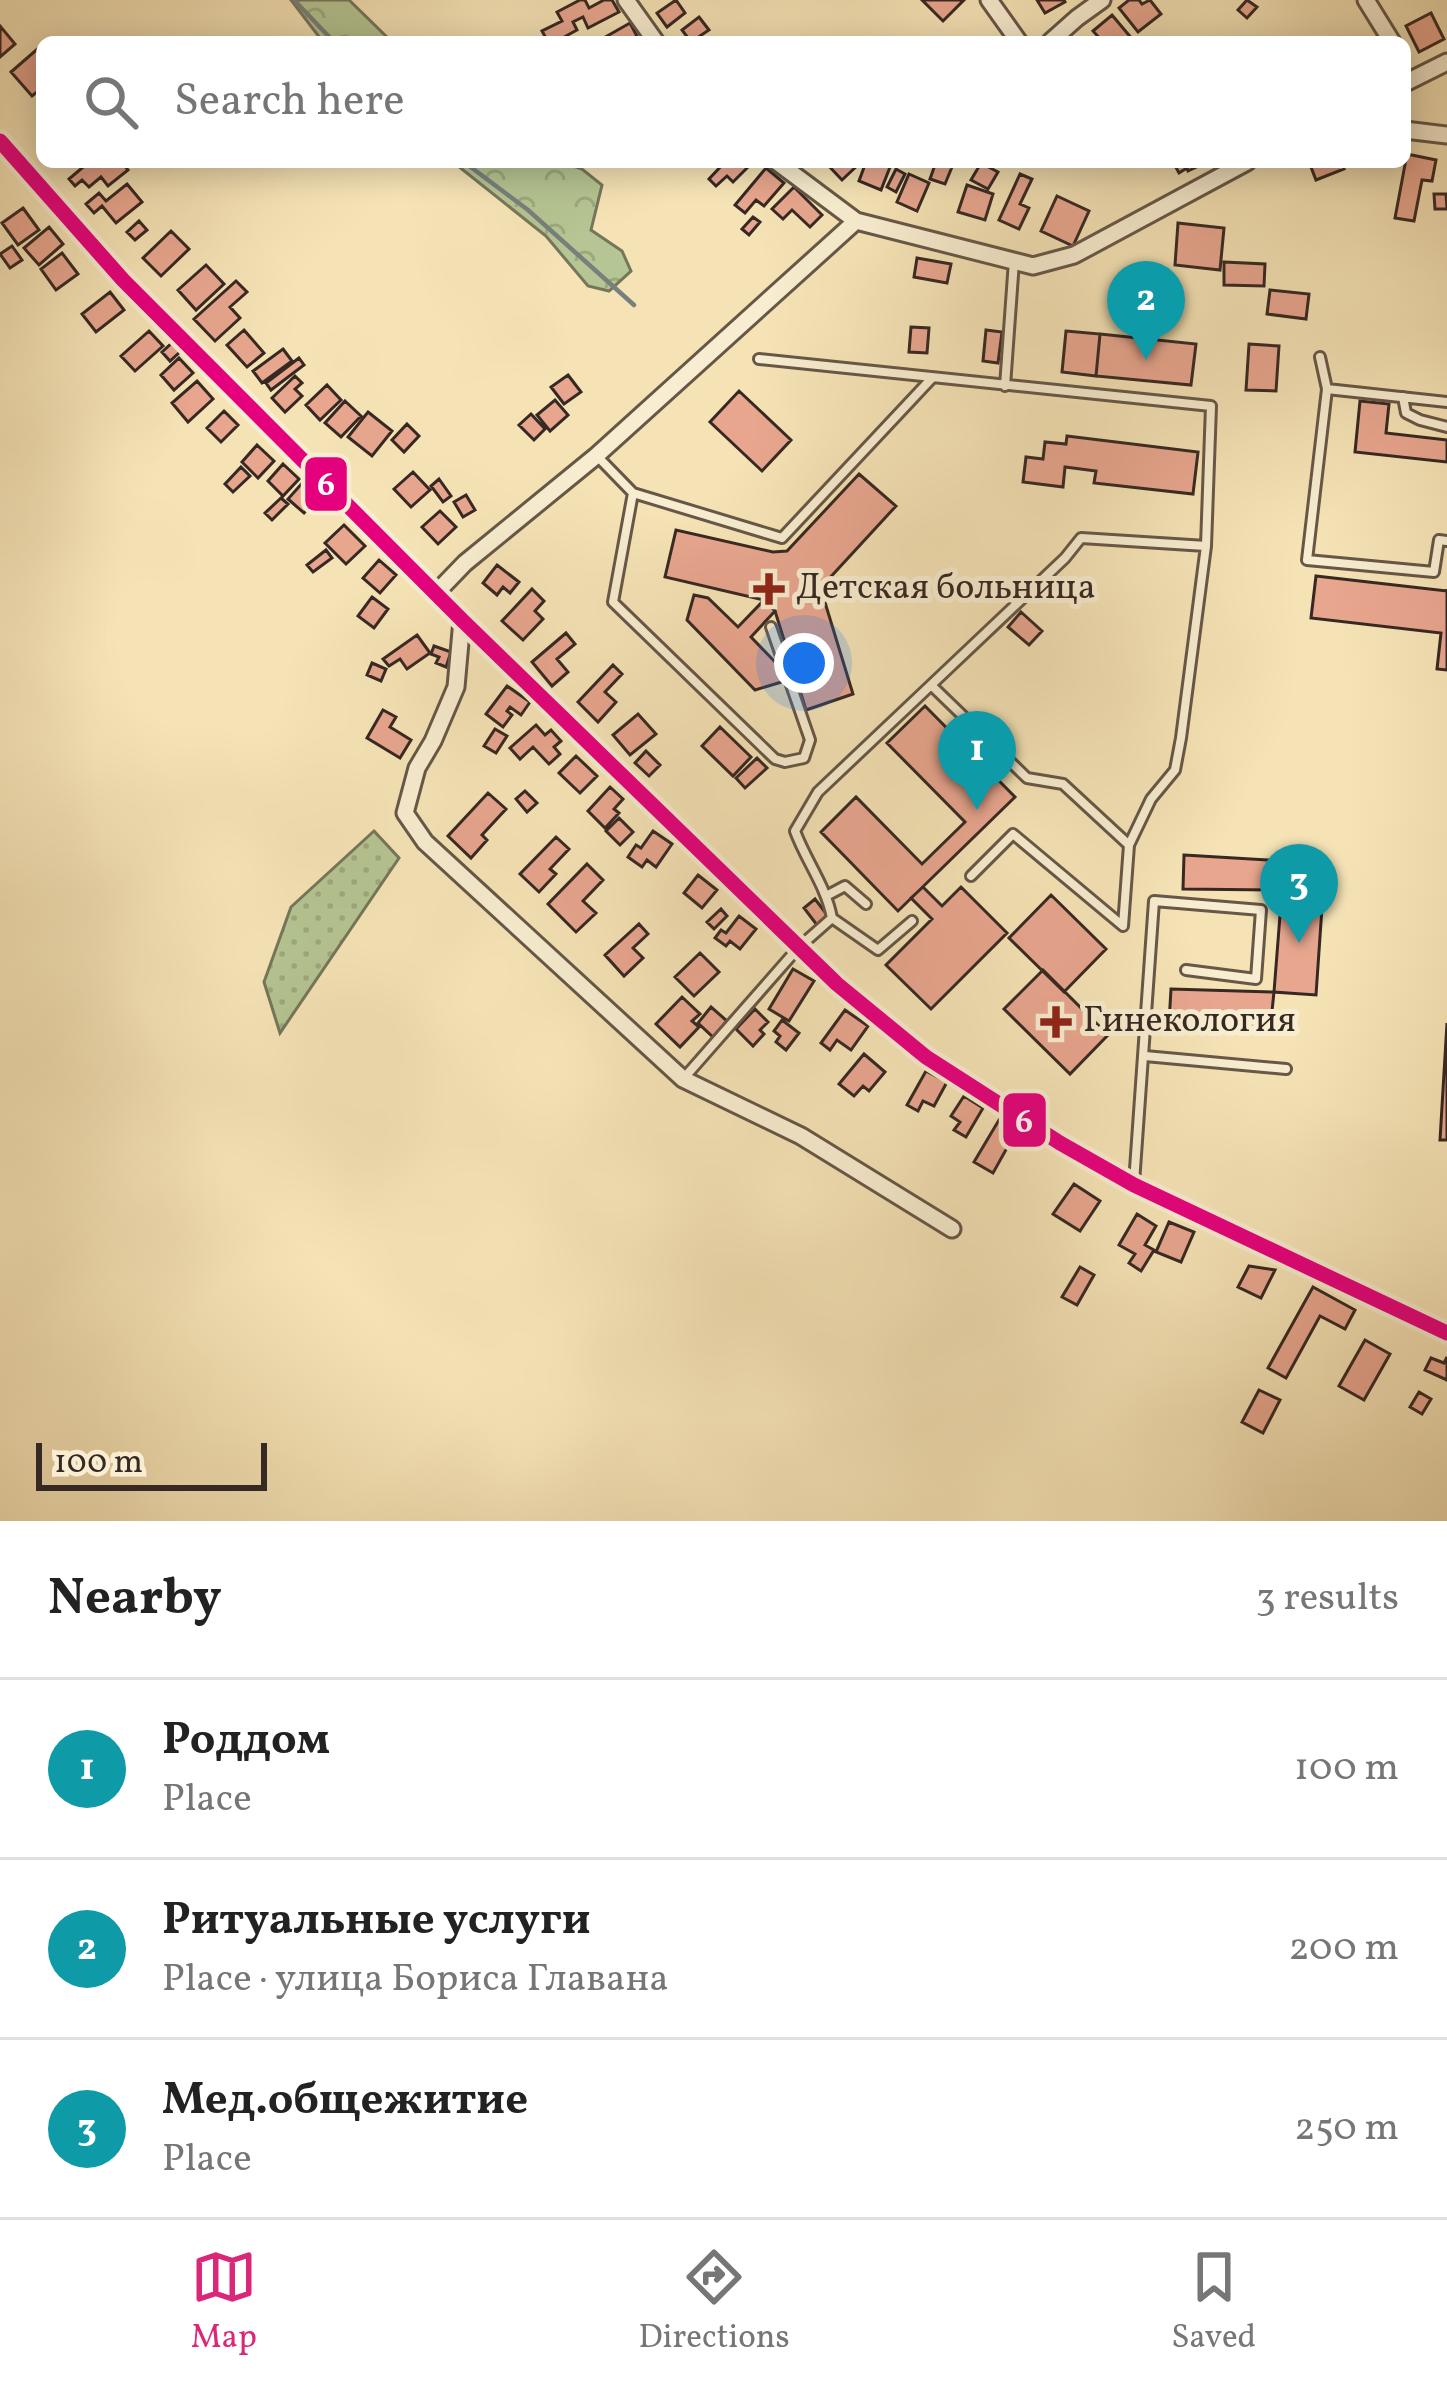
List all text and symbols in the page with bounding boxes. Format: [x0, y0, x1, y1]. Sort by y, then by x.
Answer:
search box [36, 36, 1411, 168]
icon: search [78, 69, 144, 135]
text: Search here [174, 71, 405, 134]
pin: 2 [1107, 261, 1185, 360]
line badge: 6 [303, 455, 349, 513]
text: 6 [317, 464, 335, 510]
place label: Детская больница [796, 564, 1096, 614]
marker: Детская больница [753, 573, 785, 605]
your location [774, 633, 834, 693]
pin: 1 [938, 711, 1016, 810]
pin: 3 [1260, 844, 1338, 943]
place label: Гинекология [1083, 997, 1296, 1047]
marker: Гинекология [1040, 1006, 1072, 1038]
line badge: 6 [1001, 1091, 1048, 1149]
text: 6 [1015, 1101, 1033, 1147]
scale bar [36, 1437, 267, 1490]
text: 100 m [54, 1441, 143, 1487]
text: Nearby [48, 1564, 222, 1635]
text: 3 results [1256, 1572, 1399, 1626]
text: Роддом [162, 1710, 330, 1773]
text: 1 [79, 1742, 95, 1796]
text: 100 m [1294, 1742, 1399, 1796]
text: Place [162, 1773, 252, 1827]
text: Ритуальные услуги [162, 1890, 591, 1953]
text: 2 [77, 1922, 97, 1976]
text: 200 m [1288, 1922, 1399, 1976]
text: Place · улица Бориса Главана [162, 1953, 669, 2007]
text: Мед.общежитие [162, 2070, 528, 2133]
text: 3 [77, 2102, 97, 2156]
text: 250 m [1294, 2102, 1399, 2156]
text: Place [162, 2133, 252, 2187]
tab: Map [191, 2244, 257, 2362]
tab: Directions [638, 2244, 790, 2362]
tab: Saved [1171, 2244, 1256, 2362]

